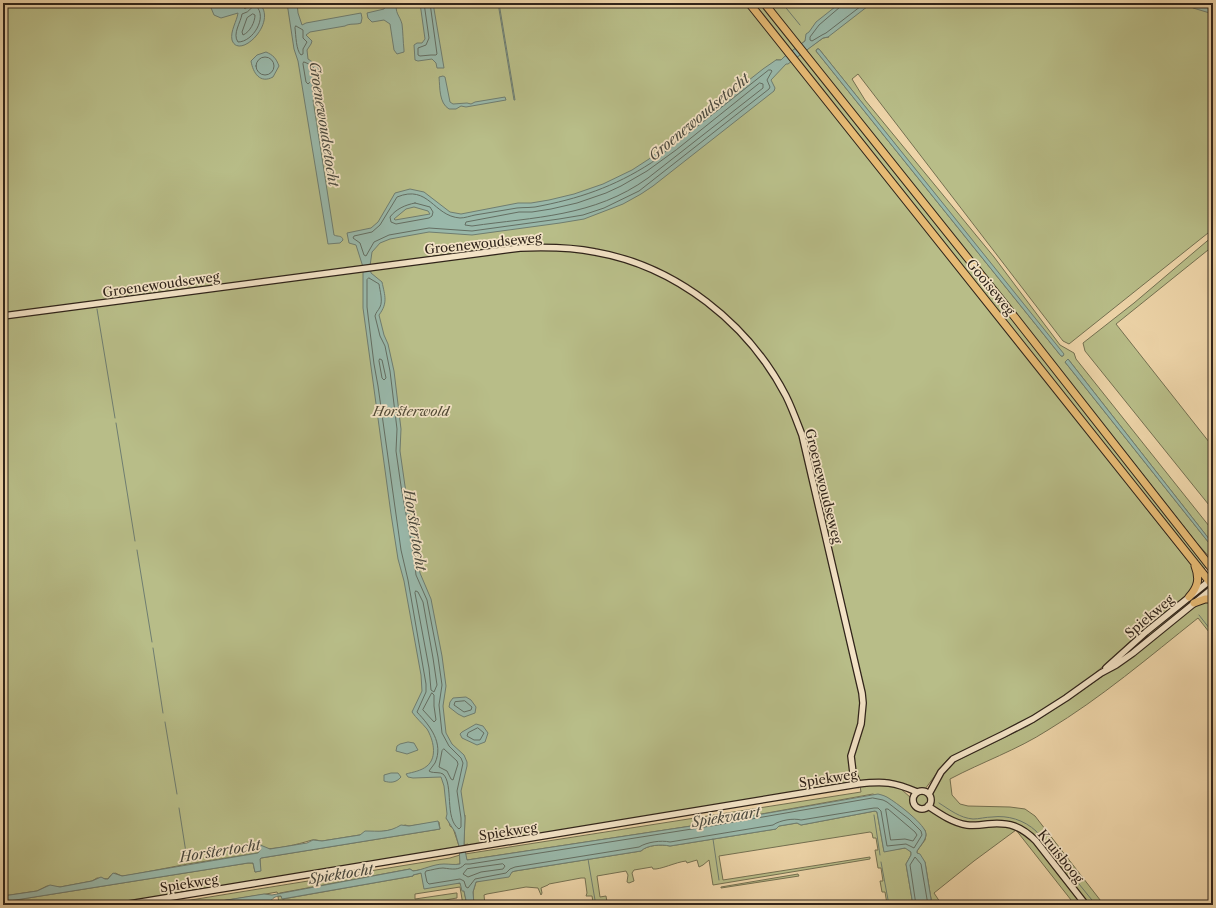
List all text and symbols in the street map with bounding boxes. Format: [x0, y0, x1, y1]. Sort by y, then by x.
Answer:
water label: Groenewoudsetocht [305, 60, 343, 189]
water label: Groenewoudsetocht [645, 69, 754, 164]
street label: Groenewoudseweg [424, 229, 543, 257]
street label: Gooiseweg [963, 256, 1019, 318]
street label: Groenewoudseweg [102, 268, 221, 300]
park label: Horsterwold [372, 403, 450, 419]
street label: Groenewoudseweg [802, 427, 846, 545]
water label: Horstertocht [400, 487, 430, 573]
street label: Spiekweg [1121, 591, 1177, 641]
street label: Spiekweg [798, 765, 858, 790]
water label: Spiekvaart [689, 803, 763, 831]
street label: Spiekweg [478, 818, 538, 843]
street label: Kruisboog [1035, 826, 1087, 886]
water label: Horstertocht [177, 836, 263, 866]
water label: Spiektocht [306, 860, 376, 888]
street label: Spiekweg [159, 870, 219, 895]

